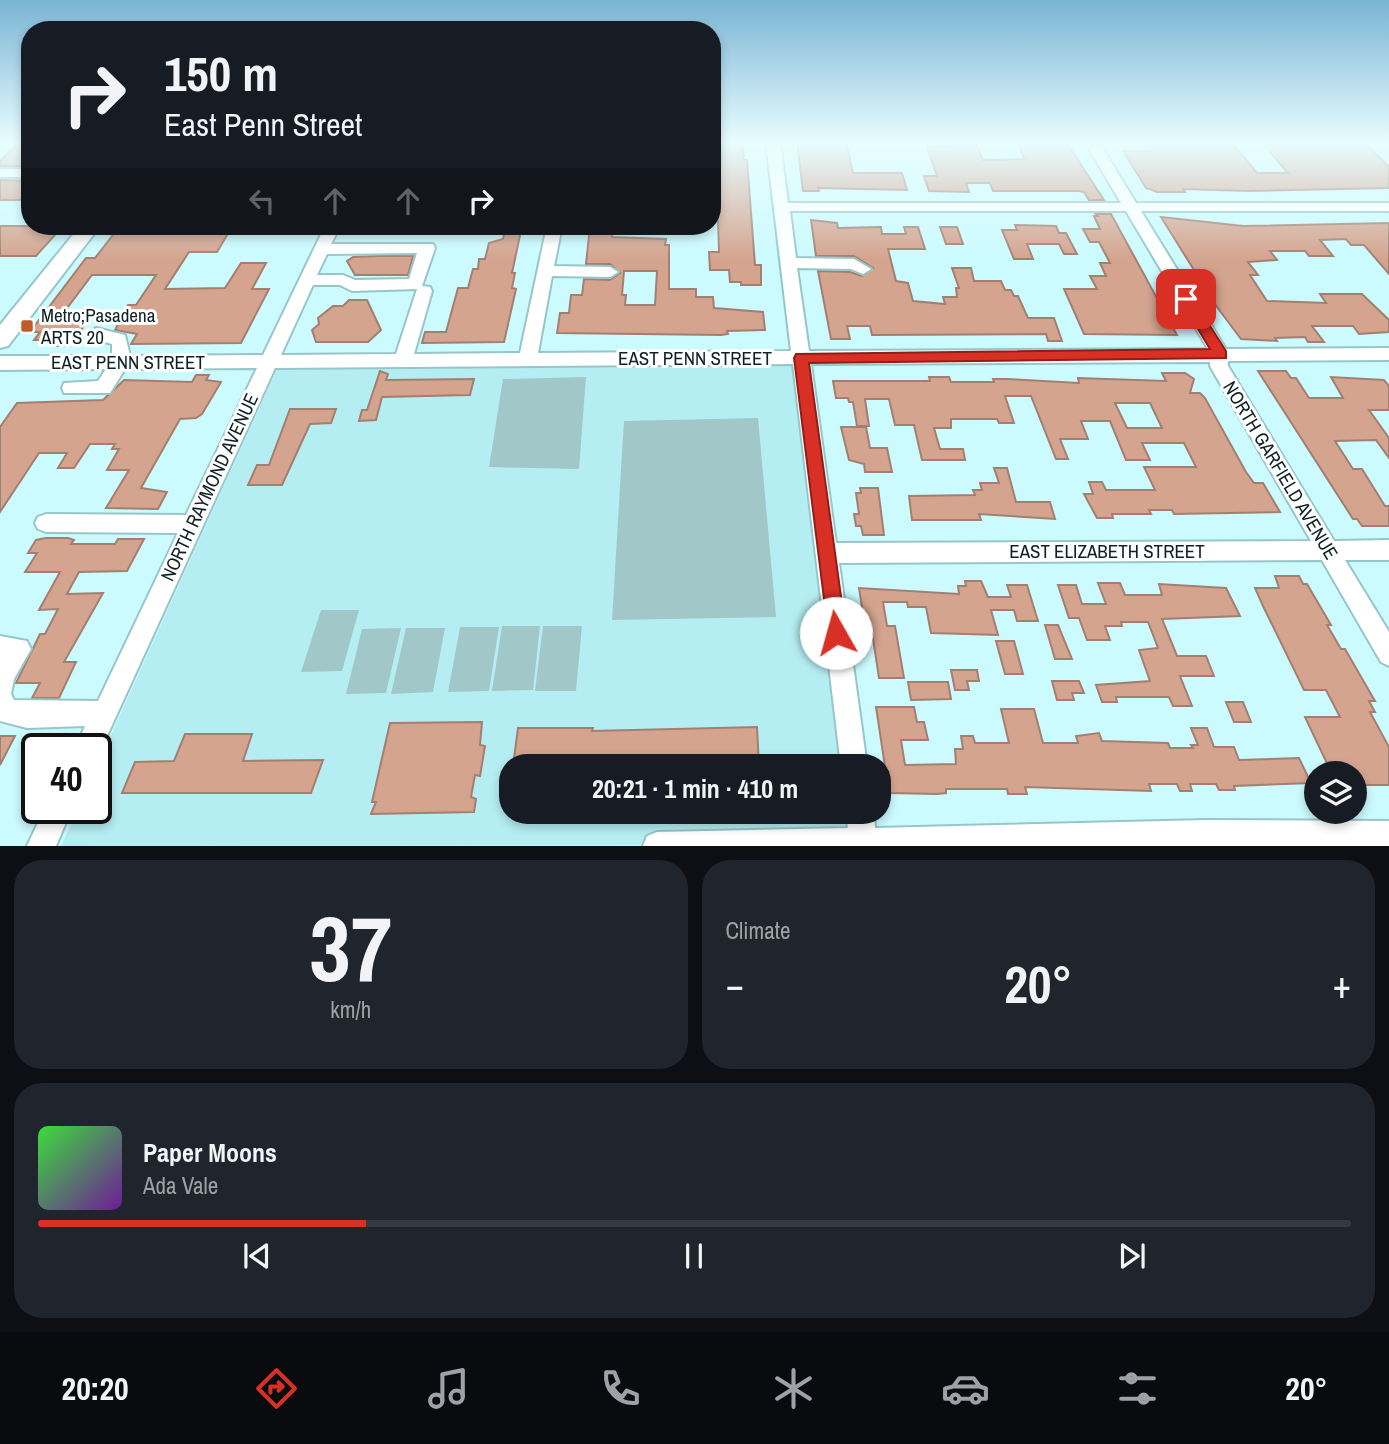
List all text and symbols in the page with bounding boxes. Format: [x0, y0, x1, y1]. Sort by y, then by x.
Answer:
text: 150 m [164, 40, 278, 106]
icon: right [49, 49, 140, 140]
text: East Penn Street [164, 103, 362, 146]
icon: left [243, 182, 281, 220]
icon: ahead [316, 182, 354, 220]
icon: ahead [389, 182, 427, 220]
icon: right [462, 182, 500, 220]
pin [1156, 269, 1216, 329]
icon: arrive [1167, 280, 1205, 318]
place label: Metro;Pasadena ARTS 20 [40, 302, 156, 350]
marker: Metro;Pasadena ARTS 20 [19, 318, 35, 334]
street label: EAST PENN STREET [618, 345, 772, 371]
street label: EAST PENN STREET [51, 349, 205, 375]
street label: NORTH GARFIELD AVENUE [1217, 376, 1345, 564]
street label: NORTH RAYMOND AVENUE [154, 389, 264, 585]
street label: EAST ELIZABETH STREET [1009, 538, 1205, 564]
position arrow [799, 596, 873, 670]
speed limit sign: 40 [21, 733, 112, 824]
map controls [1304, 761, 1367, 824]
button: layers [1304, 761, 1367, 824]
text: 20:21 · 1 min · 410 m [592, 771, 798, 806]
text: 37 [309, 887, 392, 1009]
text: Climate [726, 915, 790, 946]
text: 20° [1004, 949, 1072, 1019]
text: − [726, 959, 744, 1010]
text: + [1333, 959, 1351, 1010]
text: km/h [330, 994, 371, 1025]
text: Paper Moons [143, 1135, 277, 1170]
text: Ada Vale [143, 1170, 218, 1201]
icon: previous [238, 1237, 276, 1275]
icon: pause [675, 1237, 713, 1275]
icon: next [1113, 1237, 1151, 1275]
icon: directions [252, 1364, 301, 1413]
icon: music [424, 1364, 473, 1413]
icon: phone [596, 1364, 645, 1413]
icon: climate [769, 1364, 818, 1413]
icon: car [941, 1364, 990, 1413]
icon: filters [1113, 1364, 1162, 1413]
text: 20:20 [62, 1367, 129, 1410]
text: 20° [1285, 1367, 1327, 1410]

